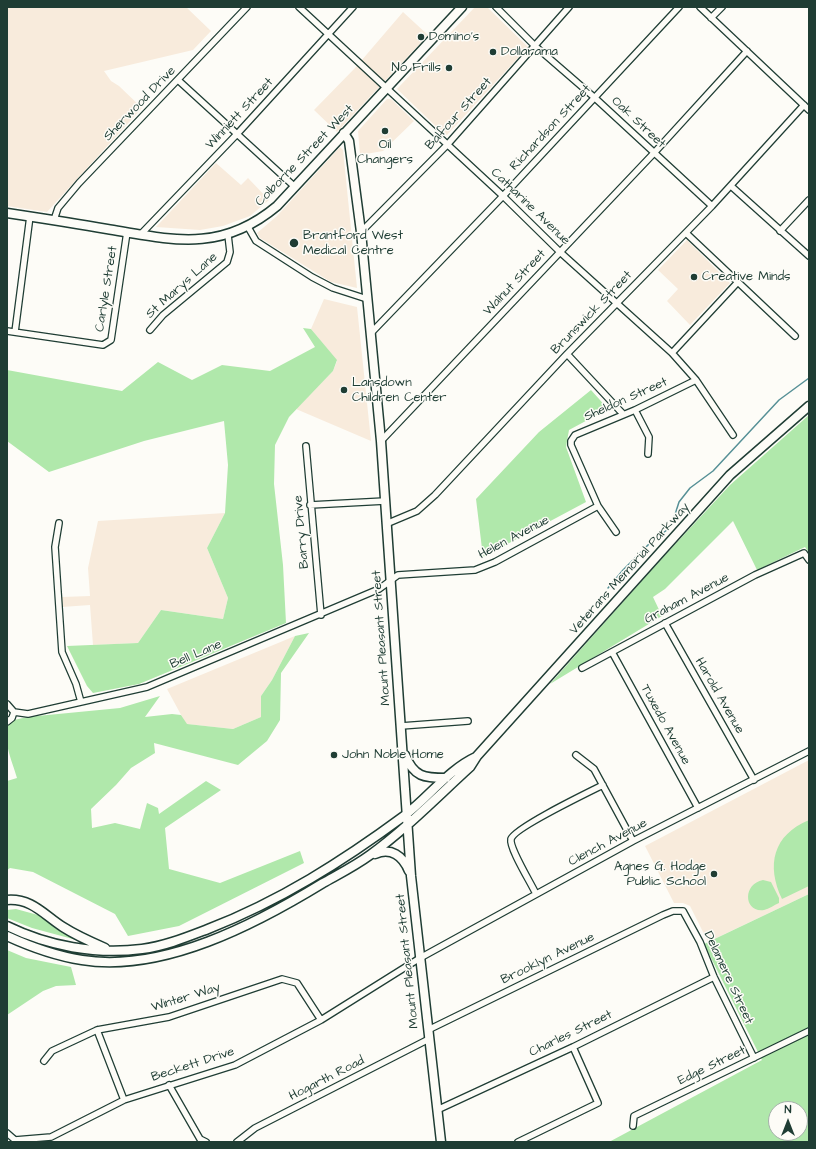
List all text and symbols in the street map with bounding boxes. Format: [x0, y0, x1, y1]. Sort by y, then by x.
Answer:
place label: Domino's [429, 29, 479, 45]
marker: Domino's [416, 32, 426, 42]
place label: Dollarama [501, 44, 558, 60]
marker: Dollarama [488, 47, 498, 57]
place label: No Frills [392, 60, 441, 76]
marker: No Frills [444, 63, 454, 73]
street label: Sherwood Drive [101, 64, 179, 144]
street label: Winniett Street [203, 75, 277, 153]
street label: Balfour Street [422, 75, 496, 153]
street label: Richardson Street [507, 82, 595, 174]
street label: Oak Street [608, 94, 668, 152]
street label: Colborne Street West [252, 102, 358, 210]
marker: Oil Changers [380, 126, 390, 136]
place label: Oil Changers [357, 137, 413, 168]
street label: Catharine Avenue [487, 165, 573, 249]
place label: Brantford West Medical Centre [303, 228, 403, 259]
marker: Brantford West Medical Centre [288, 237, 300, 249]
street label: Carlyle Street [93, 245, 121, 333]
street label: Walnut Street [480, 247, 550, 319]
street label: St Marys Lane [143, 250, 221, 322]
street label: Brunswick Street [548, 268, 636, 358]
place label: Creative Minds [702, 269, 791, 285]
marker: Creative Minds [689, 272, 699, 282]
place label: Lansdown Children Center [352, 375, 446, 406]
street label: Sheldon Street [582, 375, 670, 425]
marker: Lansdown Children Center [339, 385, 349, 395]
street label: Barry Drive [291, 495, 313, 569]
street label: Veterans Memorial Parkway [567, 500, 693, 638]
street label: Helen Avenue [476, 513, 552, 563]
street label: Mount Pleasant Street [369, 570, 395, 706]
street label: Graham Avenue [642, 570, 732, 628]
street label: Bell Lane [168, 637, 224, 673]
street label: Harold Avenue [691, 655, 747, 737]
street label: Tuxedo Avenue [637, 682, 693, 768]
place label: John Noble Home [342, 747, 444, 763]
marker: John Noble Home [329, 750, 339, 760]
street label: Clench Avenue [566, 816, 650, 870]
place label: Agnes G. Hodge Public School [614, 859, 706, 890]
marker: Agnes G. Hodge Public School [709, 869, 719, 879]
street label: Mount Pleasant Street [393, 893, 423, 1029]
street label: Delamere Street [700, 929, 756, 1027]
street label: Brooklyn Avenue [499, 930, 597, 988]
street label: Winter Way [150, 980, 222, 1016]
street label: Charles Street [527, 1007, 615, 1061]
street label: Edge Street [676, 1043, 748, 1089]
street label: Beckett Drive [149, 1044, 237, 1086]
street label: Hogarth Road [287, 1053, 367, 1105]
north arrow [768, 1101, 808, 1141]
text: N [785, 1102, 791, 1117]

